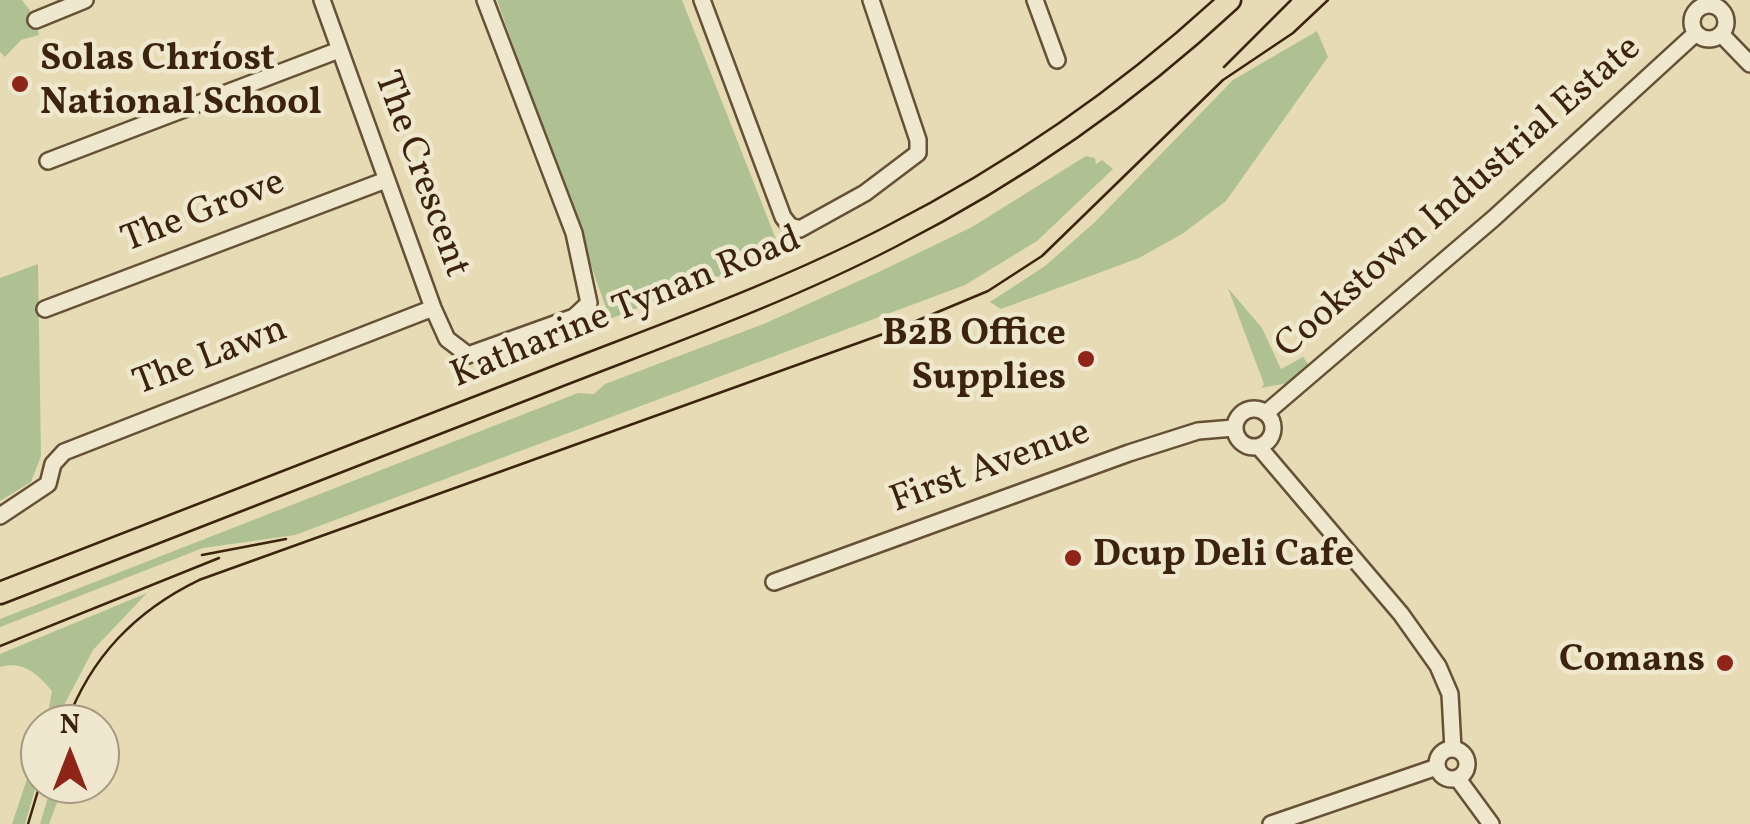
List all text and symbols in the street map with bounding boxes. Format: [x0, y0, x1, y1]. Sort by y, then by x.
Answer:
street label: Cookstown Industrial Estate [1268, 28, 1652, 370]
place label: Solas Chríost National School [40, 39, 322, 128]
street label: The Crescent [361, 66, 477, 284]
marker: Solas Chríost National School [9, 73, 31, 95]
street label: The Grove [116, 162, 292, 266]
street label: Katharine Tynan Road [445, 219, 809, 401]
street label: The Lawn [128, 309, 294, 409]
place label: B2B Office Supplies [882, 314, 1066, 404]
marker: B2B Office Supplies [1075, 348, 1097, 370]
street label: First Avenue [885, 412, 1097, 526]
place label: Dcup Deli Cafe [1093, 535, 1354, 581]
marker: Dcup Deli Cafe [1062, 547, 1084, 569]
place label: Comans [1559, 640, 1705, 686]
marker: Comans [1714, 652, 1736, 674]
north arrow [20, 704, 120, 804]
text: N [60, 706, 80, 745]

